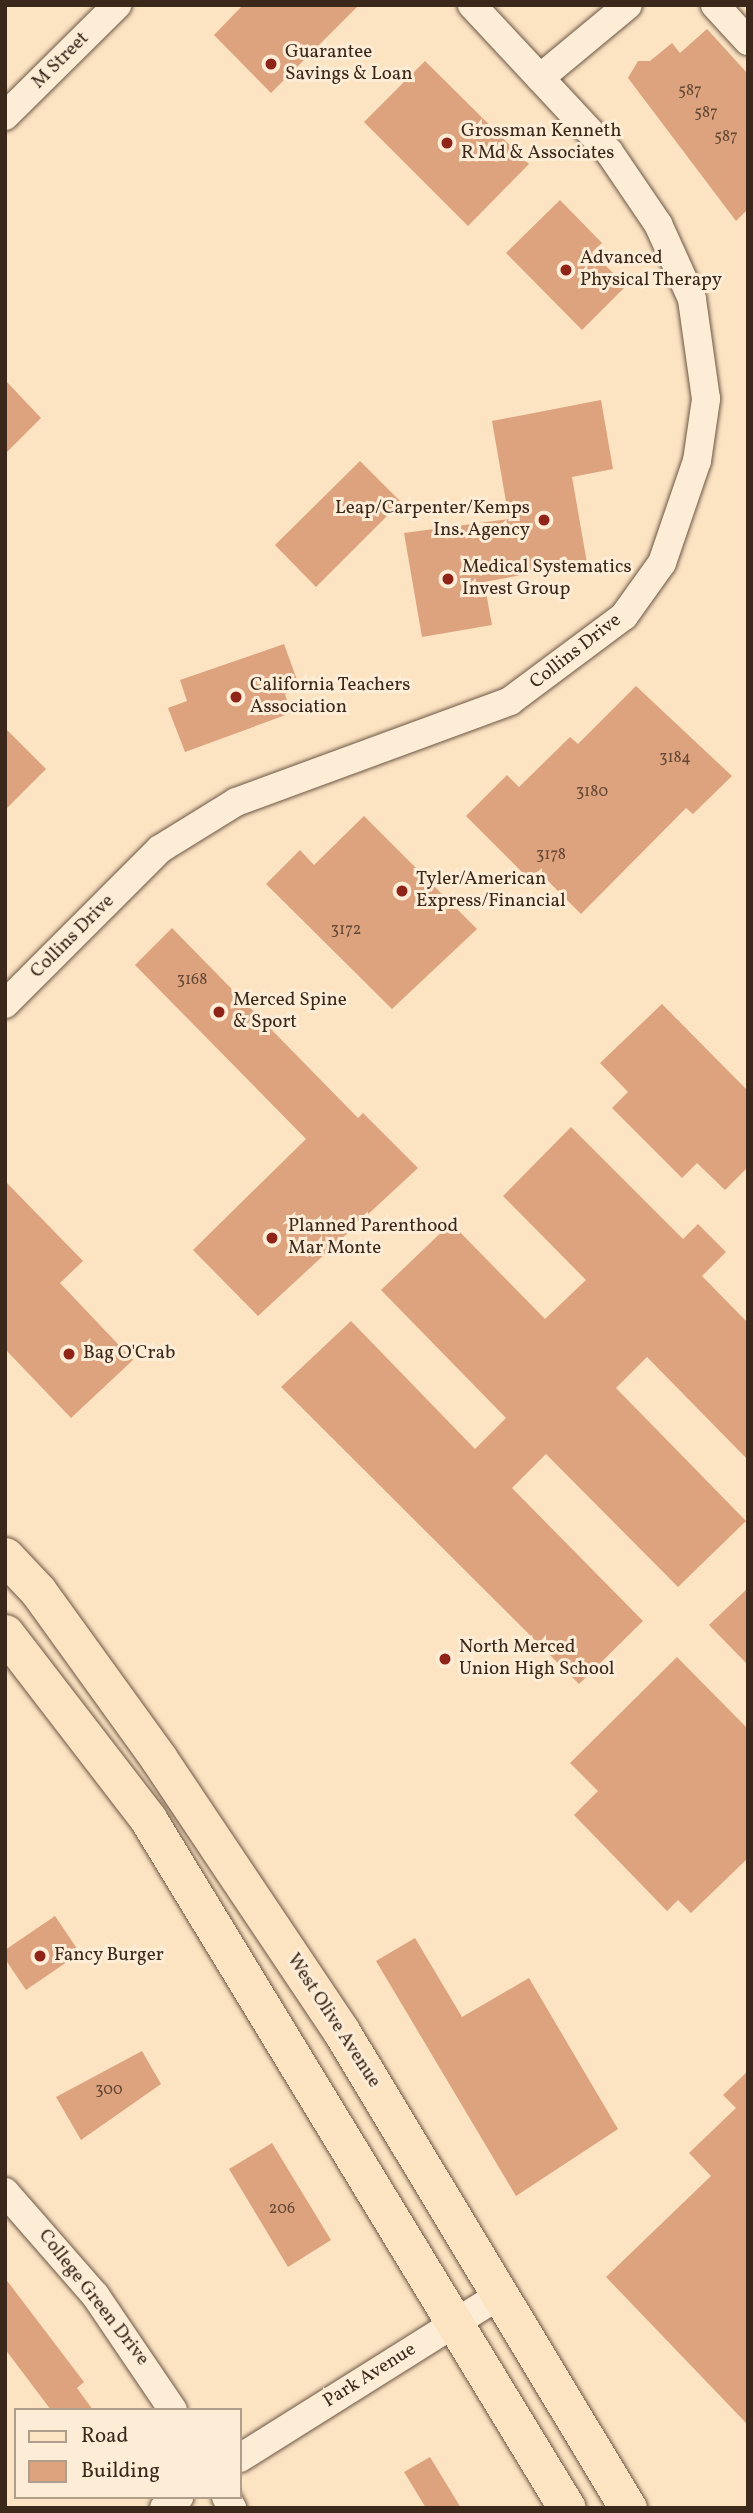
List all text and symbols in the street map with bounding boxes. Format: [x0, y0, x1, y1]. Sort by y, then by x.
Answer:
street label: M Street [28, 28, 94, 94]
place label: Guarantee Savings & Loan [285, 42, 413, 86]
marker: Guarantee Savings & Loan [263, 56, 279, 72]
house number: 587 [678, 81, 702, 101]
house number: 587 [694, 103, 718, 123]
place label: Grossman Kenneth R Md & Associates [461, 121, 621, 165]
house number: 587 [714, 127, 738, 147]
marker: Grossman Kenneth R Md & Associates [439, 135, 455, 151]
place label: Advanced Physical Therapy [580, 248, 723, 292]
marker: Advanced Physical Therapy [558, 262, 574, 278]
place label: Leap/Carpenter/Kemps Ins. Agency [335, 498, 530, 542]
marker: Leap/Carpenter/Kemps Ins. Agency [536, 512, 552, 528]
place label: Medical Systematics Invest Group [462, 557, 632, 601]
marker: Medical Systematics Invest Group [440, 571, 456, 587]
street label: Collins Drive [526, 609, 626, 695]
place label: California Teachers Association [250, 675, 411, 719]
marker: California Teachers Association [228, 689, 244, 705]
house number: 3184 [659, 748, 691, 768]
house number: 3180 [576, 782, 608, 802]
house number: 3178 [536, 845, 566, 865]
place label: Tyler/American Express/Financial [416, 869, 566, 913]
marker: Tyler/American Express/Financial [394, 883, 410, 899]
street label: Collins Drive [26, 890, 120, 984]
house number: 3172 [331, 920, 361, 940]
house number: 3168 [177, 970, 207, 990]
place label: Merced Spine & Sport [233, 990, 347, 1034]
marker: Merced Spine & Sport [211, 1004, 227, 1020]
place label: Planned Parenthood Mar Monte [288, 1216, 458, 1260]
marker: Planned Parenthood Mar Monte [262, 1228, 282, 1248]
place label: Bag O'Crab [83, 1343, 175, 1365]
marker: Bag O'Crab [61, 1346, 77, 1362]
place label: North Merced Union High School [459, 1637, 615, 1681]
marker: North Merced Union High School [437, 1651, 453, 1667]
place label: Fancy Burger [54, 1945, 164, 1967]
marker: Fancy Burger [32, 1948, 48, 1964]
street label: West Olive Avenue [281, 1950, 385, 2092]
house number: 300 [95, 2080, 123, 2100]
house number: 206 [269, 2199, 295, 2219]
street label: College Green Drive [33, 2225, 153, 2371]
street label: Park Avenue [320, 2339, 420, 2413]
legend [14, 2408, 242, 2499]
text: Road [81, 2422, 128, 2451]
text: Building [81, 2457, 160, 2486]

